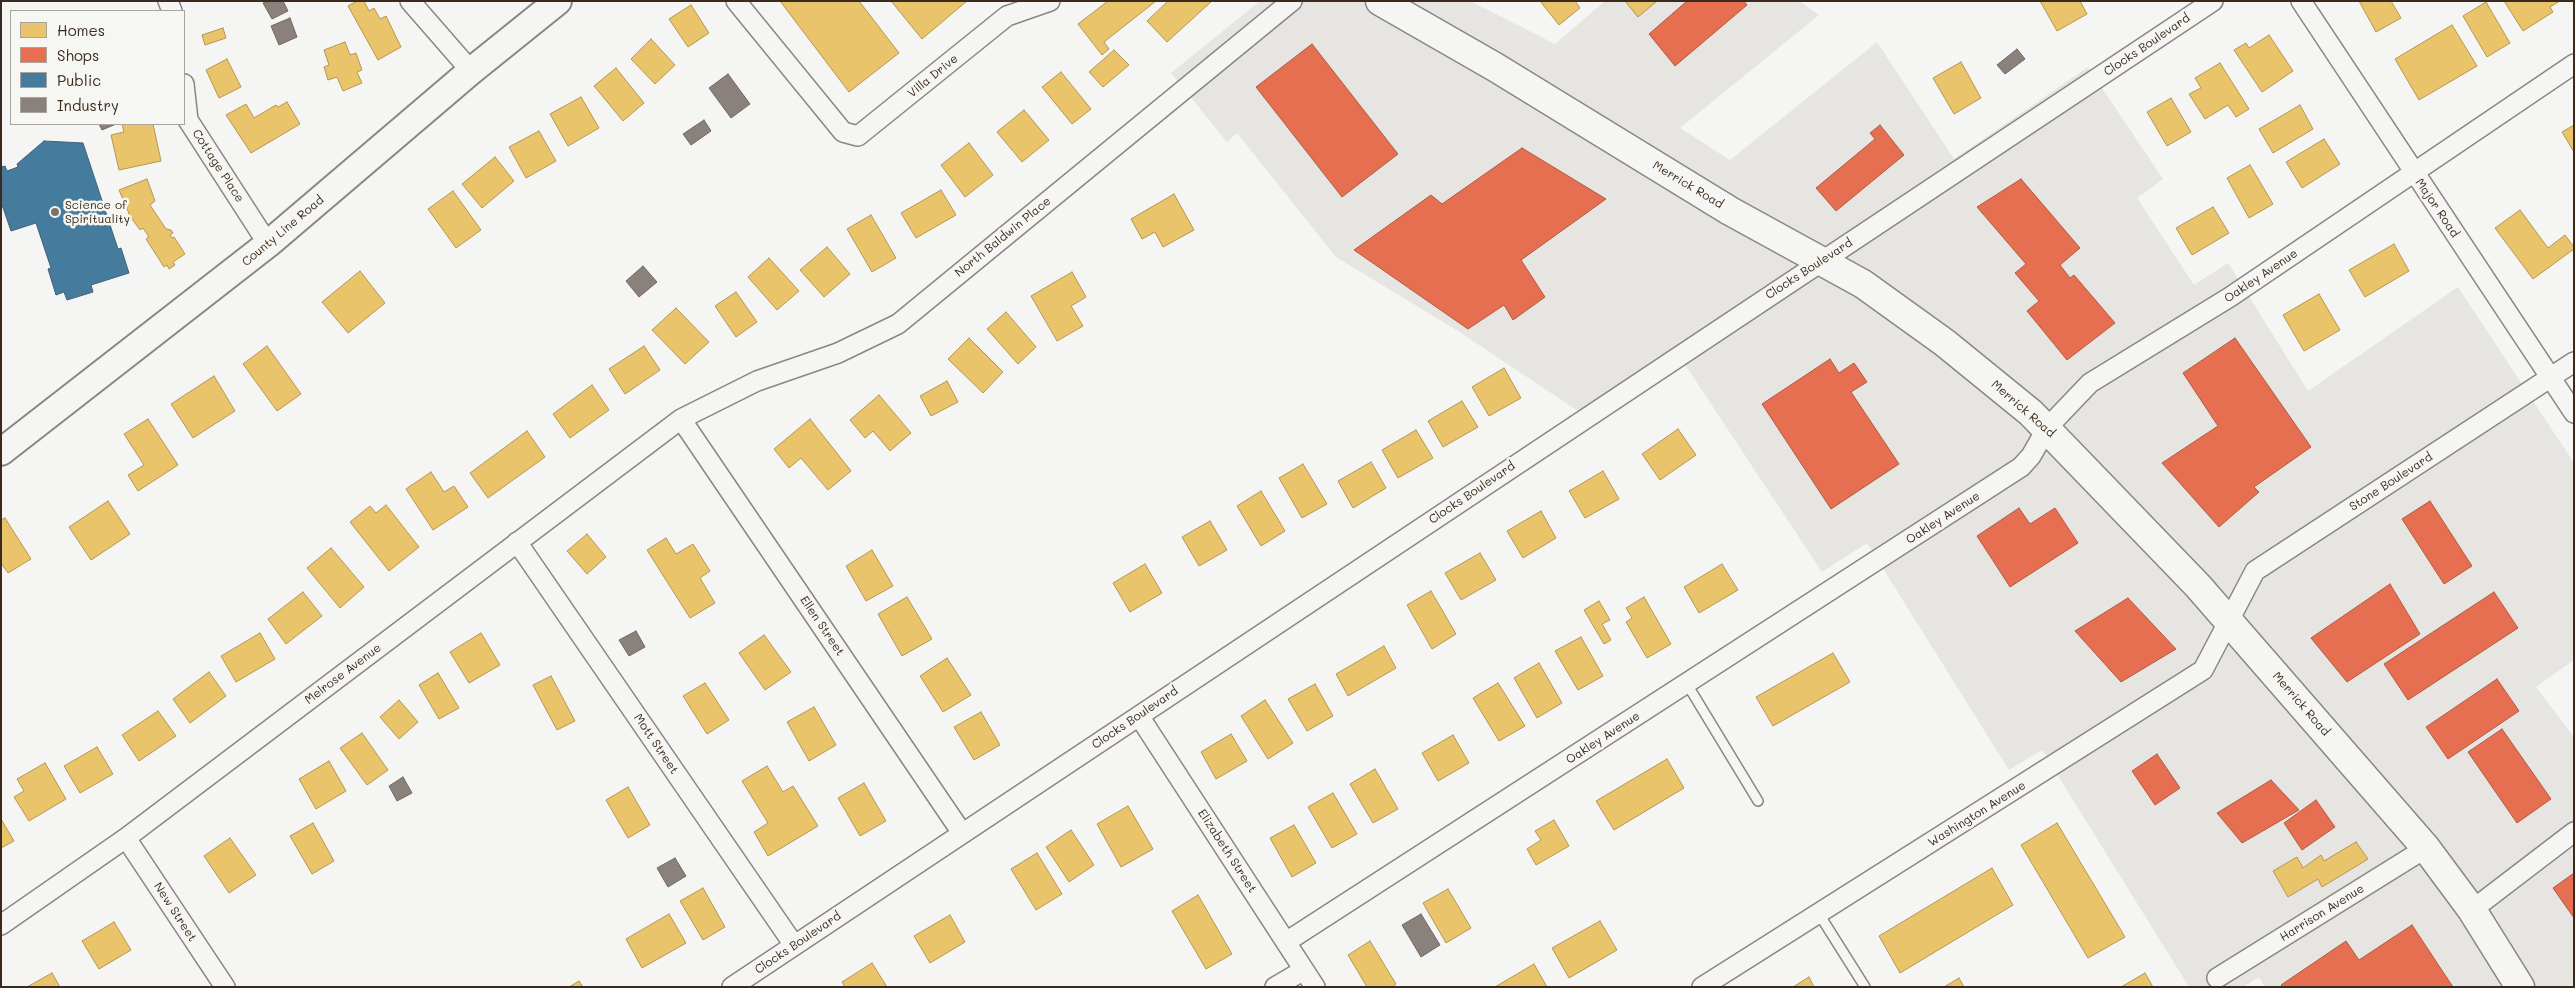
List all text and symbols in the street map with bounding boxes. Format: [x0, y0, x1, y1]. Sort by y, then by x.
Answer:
legend [10, 10, 185, 125]
street label: Clocks Boulevard [2101, 11, 2193, 79]
text: Homes [57, 20, 105, 40]
text: Shops [57, 45, 99, 65]
street label: Villa Drive [905, 51, 961, 101]
text: Public [57, 70, 101, 90]
text: Industry [57, 95, 119, 115]
street label: Cottage Place [189, 127, 247, 205]
street label: Merrick Road [1650, 158, 1726, 212]
street label: Major Road [2412, 176, 2462, 240]
street label: County Line Road [239, 193, 327, 269]
street label: North Baldwin Place [952, 194, 1054, 280]
place label: Science of Spirituality [65, 198, 130, 226]
marker: Science of Spirituality [49, 206, 61, 218]
street label: Clocks Boulevard [1763, 236, 1855, 302]
street label: Oakley Avenue [2222, 246, 2300, 306]
street label: Merrick Road [1988, 377, 2058, 441]
street label: Stone Boulevard [2347, 450, 2435, 514]
street label: Clocks Boulevard [1426, 459, 1518, 527]
street label: Oakley Avenue [1903, 489, 1983, 547]
street label: Ellen Street [797, 593, 847, 659]
street label: Melrose Avenue [302, 641, 384, 707]
street label: Merrick Road [2269, 669, 2333, 739]
street label: Clocks Boulevard [1089, 684, 1181, 752]
street label: Oakley Avenue [1563, 709, 1643, 767]
street label: Mott Street [631, 711, 681, 777]
street label: Washington Avenue [1926, 778, 2028, 850]
street label: Elizabeth Street [1195, 806, 1259, 896]
street label: New Street [151, 880, 199, 944]
street label: Harrison Avenue [2277, 881, 2367, 945]
street label: Clocks Boulevard [752, 909, 844, 977]

